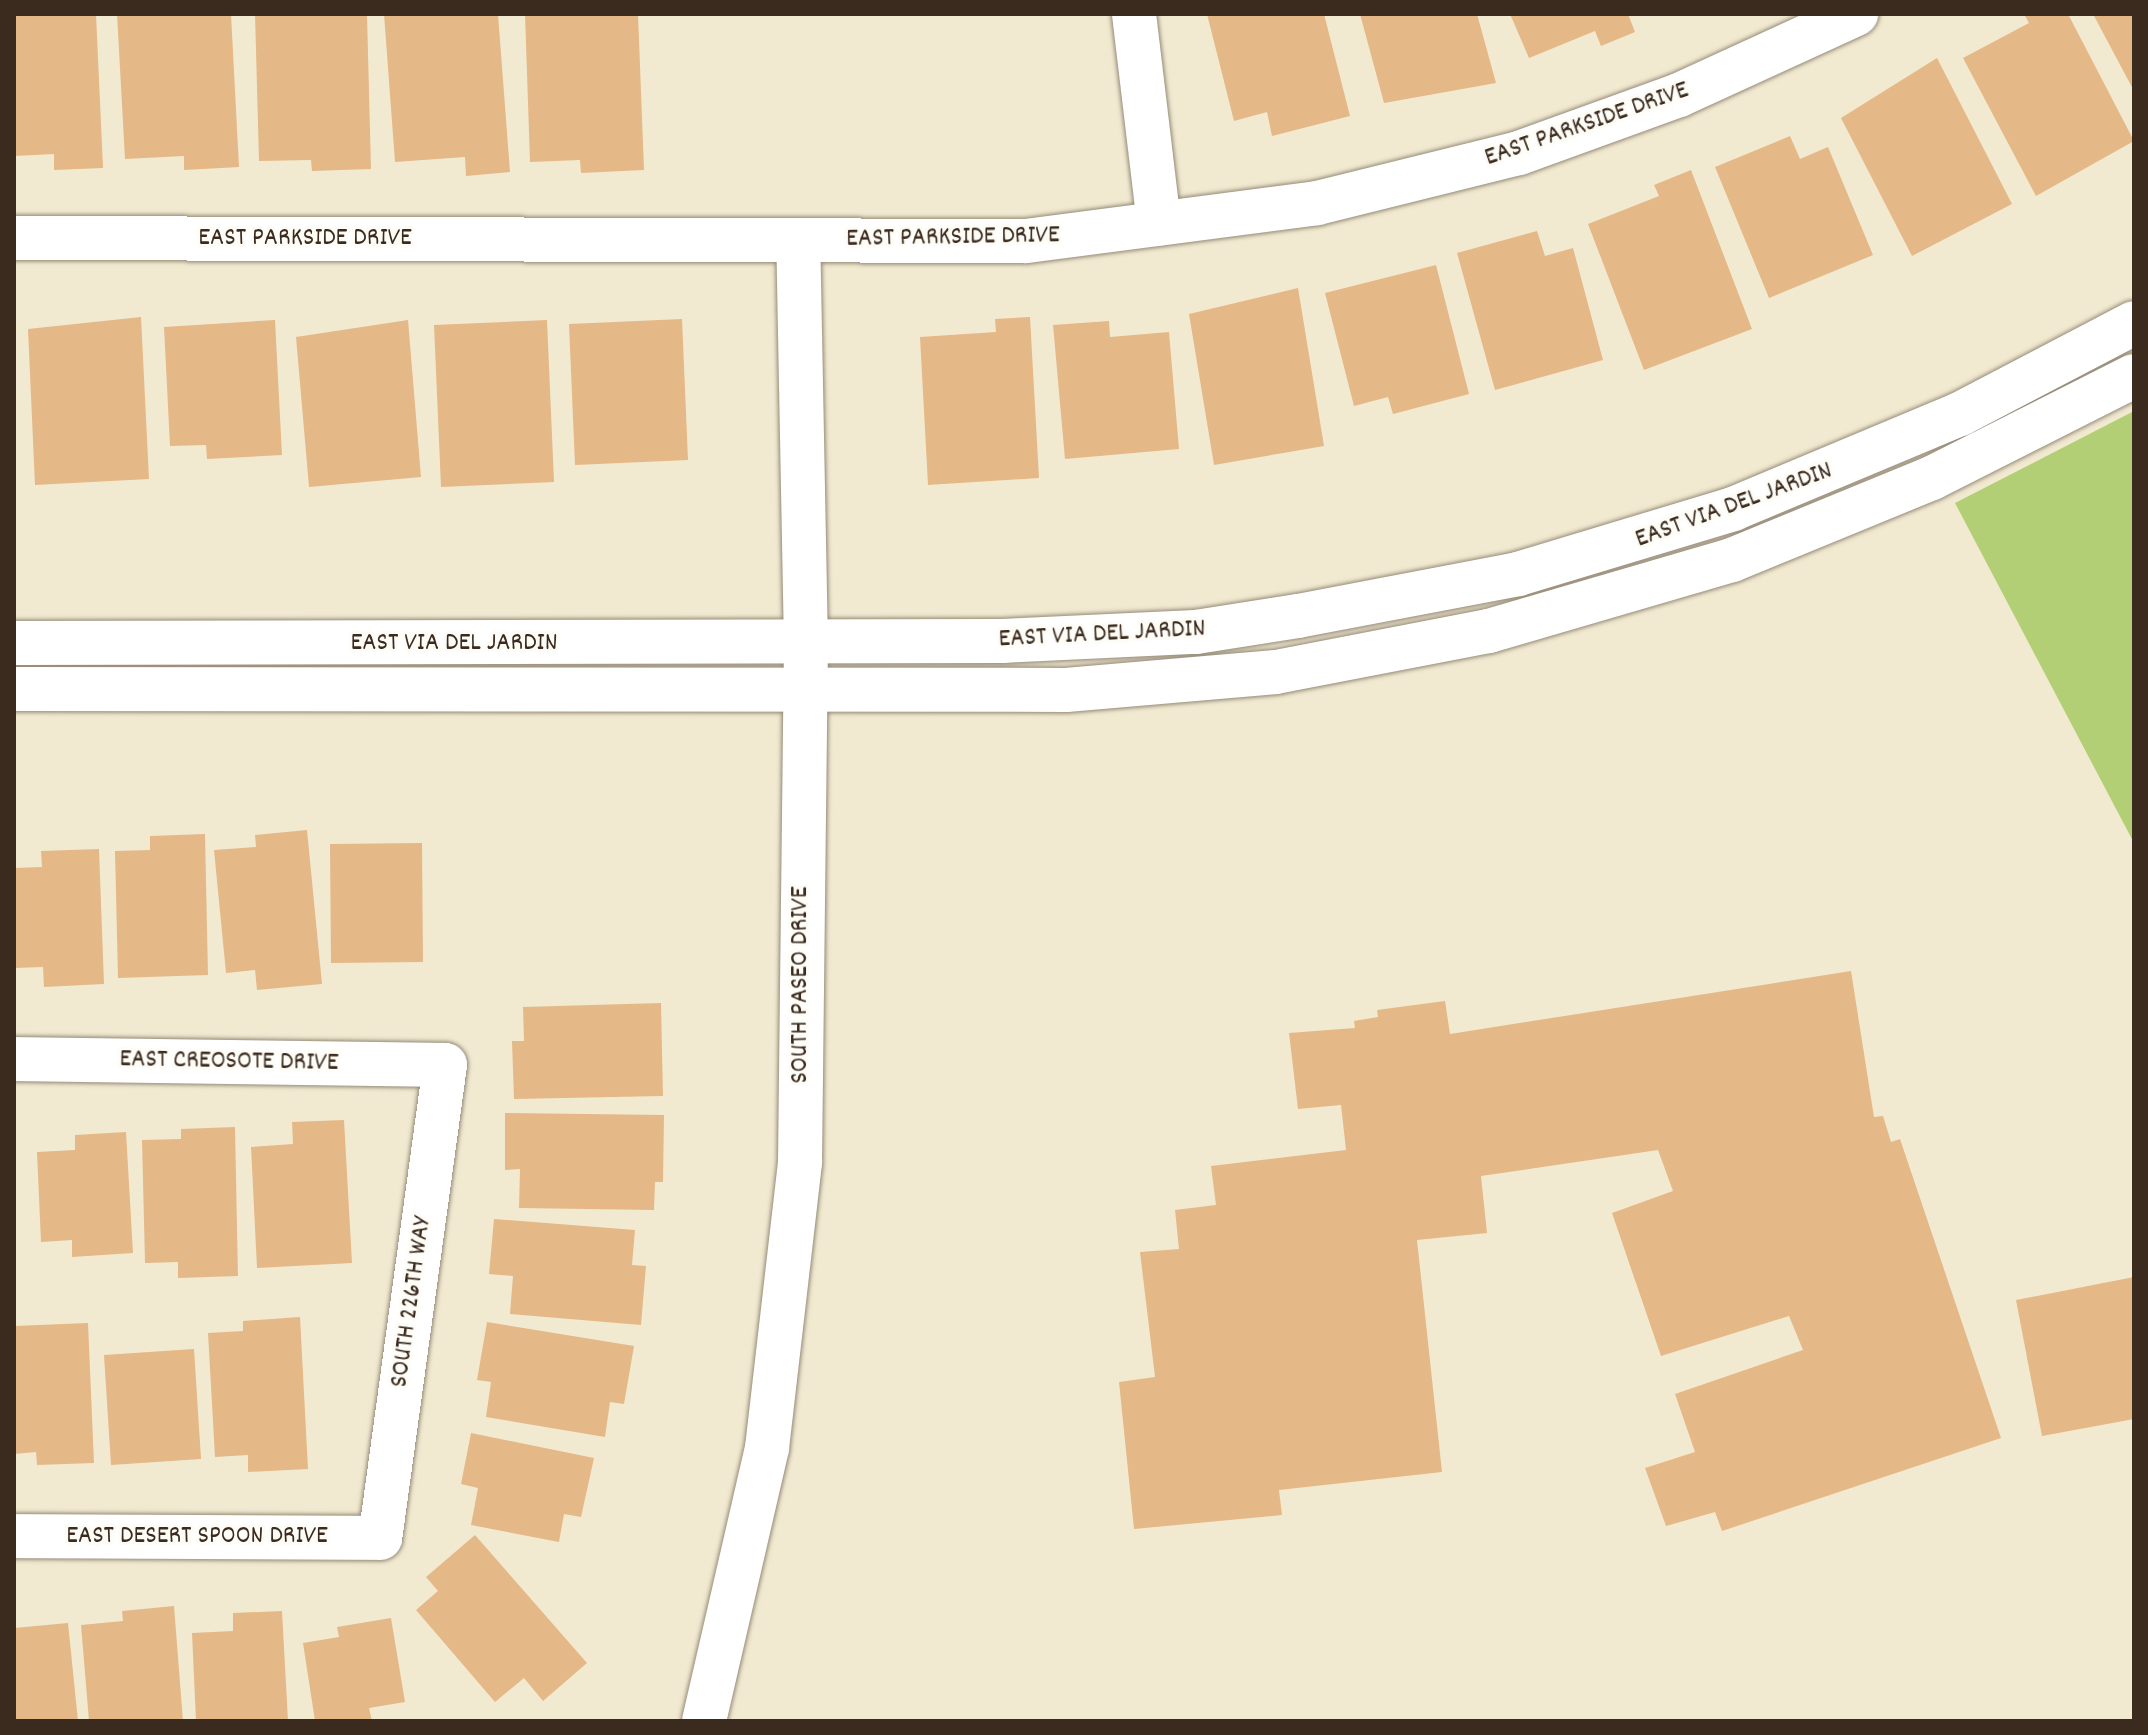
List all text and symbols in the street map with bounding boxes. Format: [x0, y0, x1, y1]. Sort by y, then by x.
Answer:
street label: EAST PARKSIDE DRIVE [1481, 75, 1693, 175]
street label: EAST PARKSIDE DRIVE [846, 221, 1060, 255]
street label: EAST PARKSIDE DRIVE [198, 223, 412, 255]
street label: EAST VIA DEL JARDIN [1631, 456, 1837, 556]
street label: EAST VIA DEL JARDIN [998, 614, 1206, 656]
street label: EAST VIA DEL JARDIN [351, 628, 557, 660]
street label: SOUTH PASEO DRIVE [785, 886, 817, 1084]
street label: EAST CREOSOTE DRIVE [119, 1044, 339, 1080]
street label: SOUTH 226TH WAY [385, 1214, 439, 1390]
street label: EAST DESERT SPOON DRIVE [66, 1521, 328, 1553]

